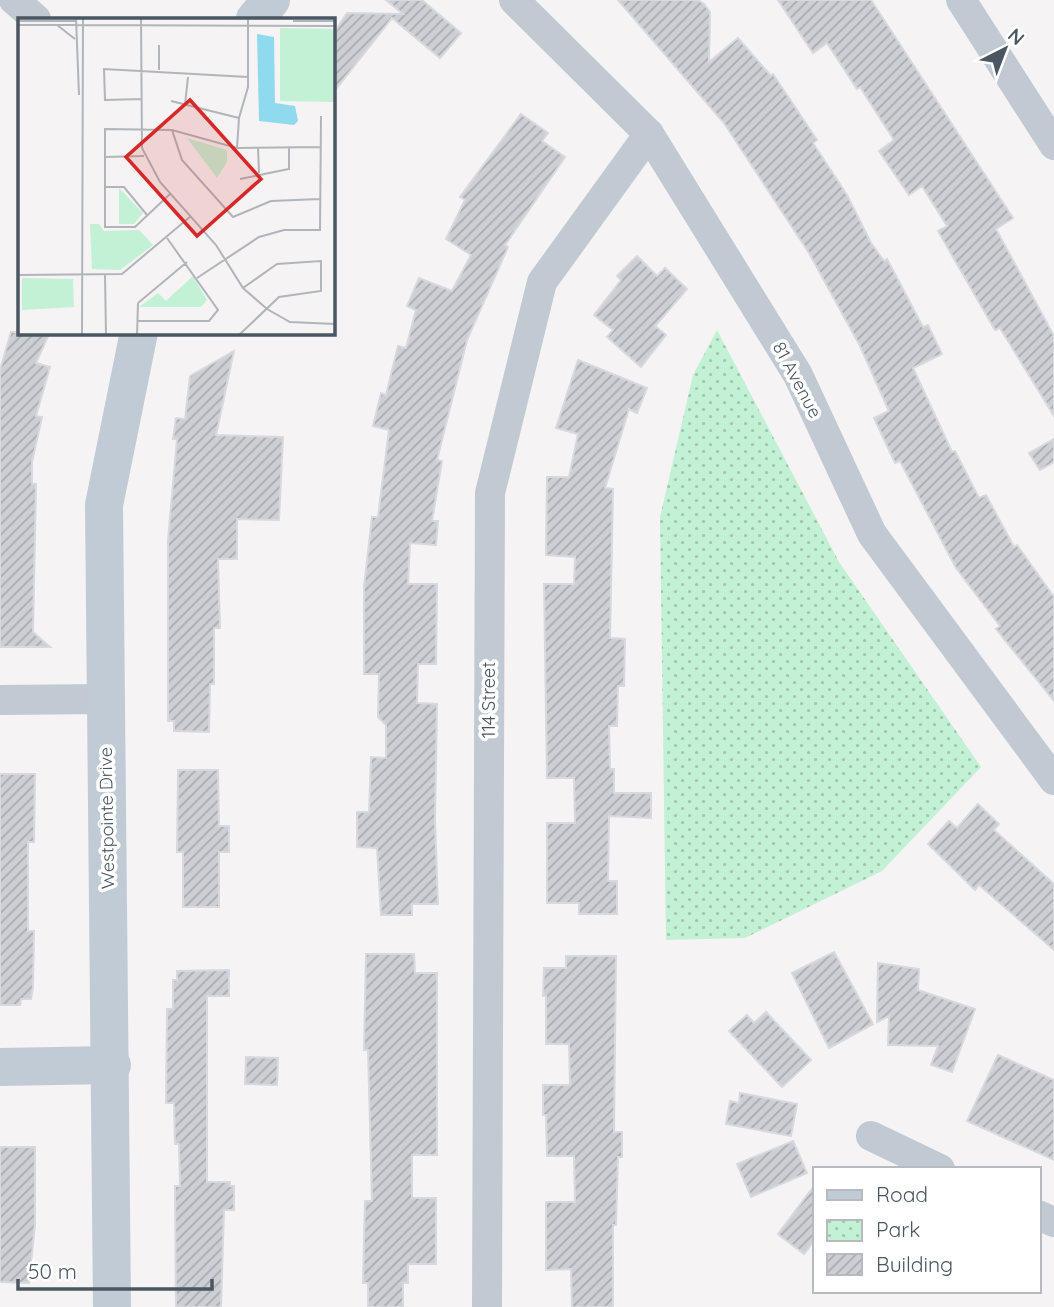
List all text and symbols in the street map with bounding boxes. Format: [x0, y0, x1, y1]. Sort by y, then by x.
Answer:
north arrow [970, 14, 1040, 84]
inset map [18, 18, 334, 334]
text: N [1003, 23, 1030, 50]
street label: 81 Avenue [768, 338, 827, 422]
street label: 114 Street [477, 662, 500, 738]
street label: Westpointe Drive [94, 747, 119, 889]
legend [813, 1167, 1040, 1293]
text: Road [876, 1181, 928, 1207]
text: Park [876, 1216, 920, 1242]
scale bar [18, 1248, 212, 1292]
text: Building [876, 1251, 953, 1277]
text: 50 m [28, 1258, 77, 1284]

